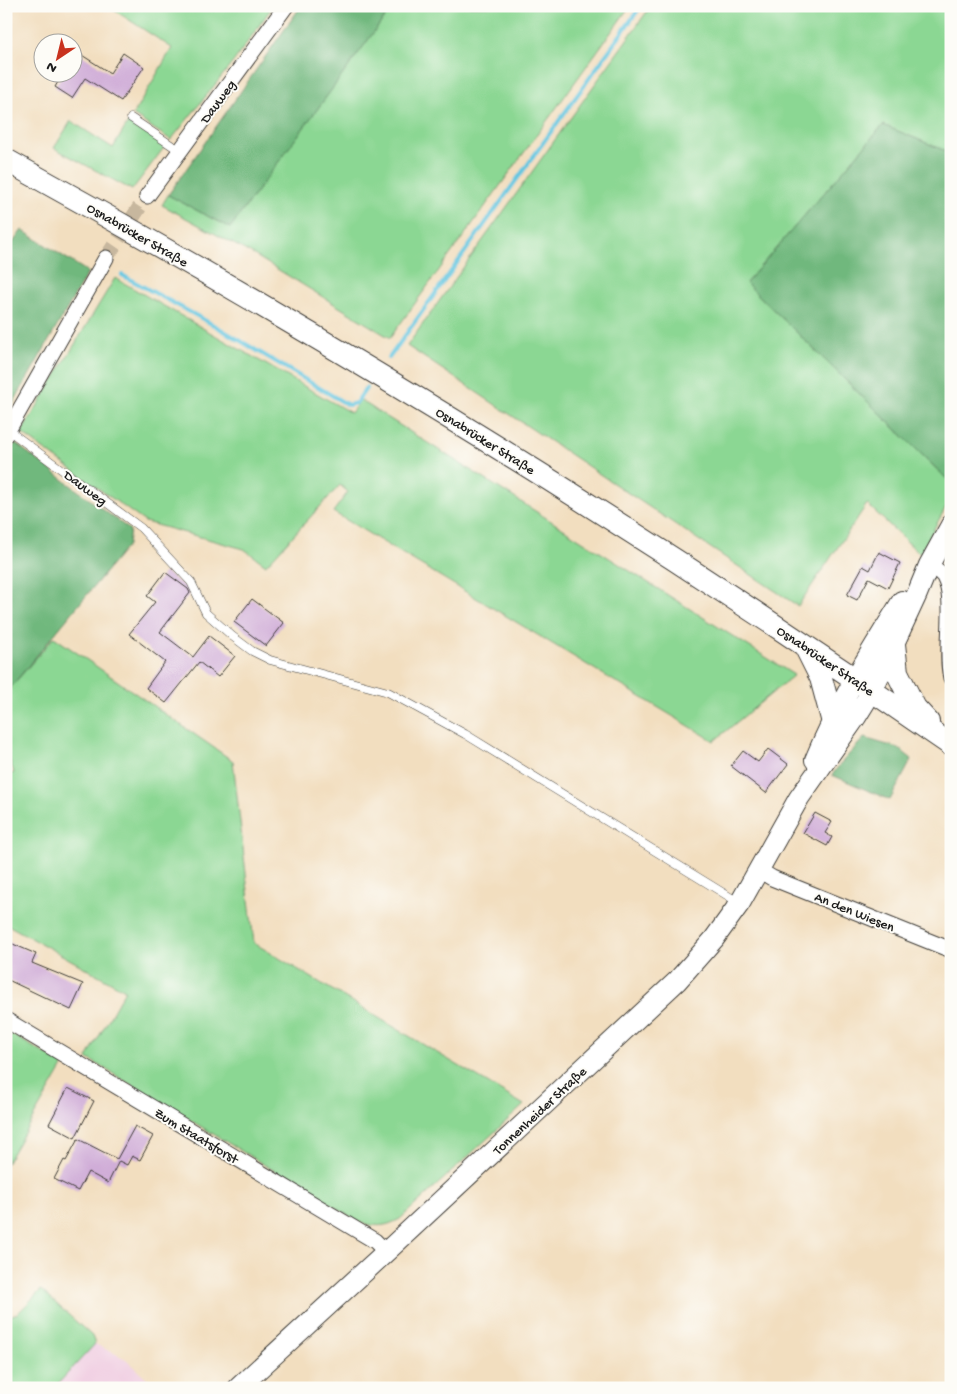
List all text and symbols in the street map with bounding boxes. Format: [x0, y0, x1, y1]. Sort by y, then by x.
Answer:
north arrow [32, 32, 82, 82]
text: N [43, 57, 61, 76]
street label: Dauweg [197, 77, 240, 128]
street label: Osnabrücker Straße [83, 200, 191, 272]
street label: Osnabrücker Straße [432, 405, 538, 480]
street label: Dauweg [59, 467, 110, 510]
street label: Osnabrücker Straße [773, 623, 877, 701]
street label: An den Wiesen [812, 890, 897, 937]
street label: Tonnenheider Straße [490, 1063, 592, 1160]
street label: Zum Staatsforst [151, 1105, 242, 1170]

